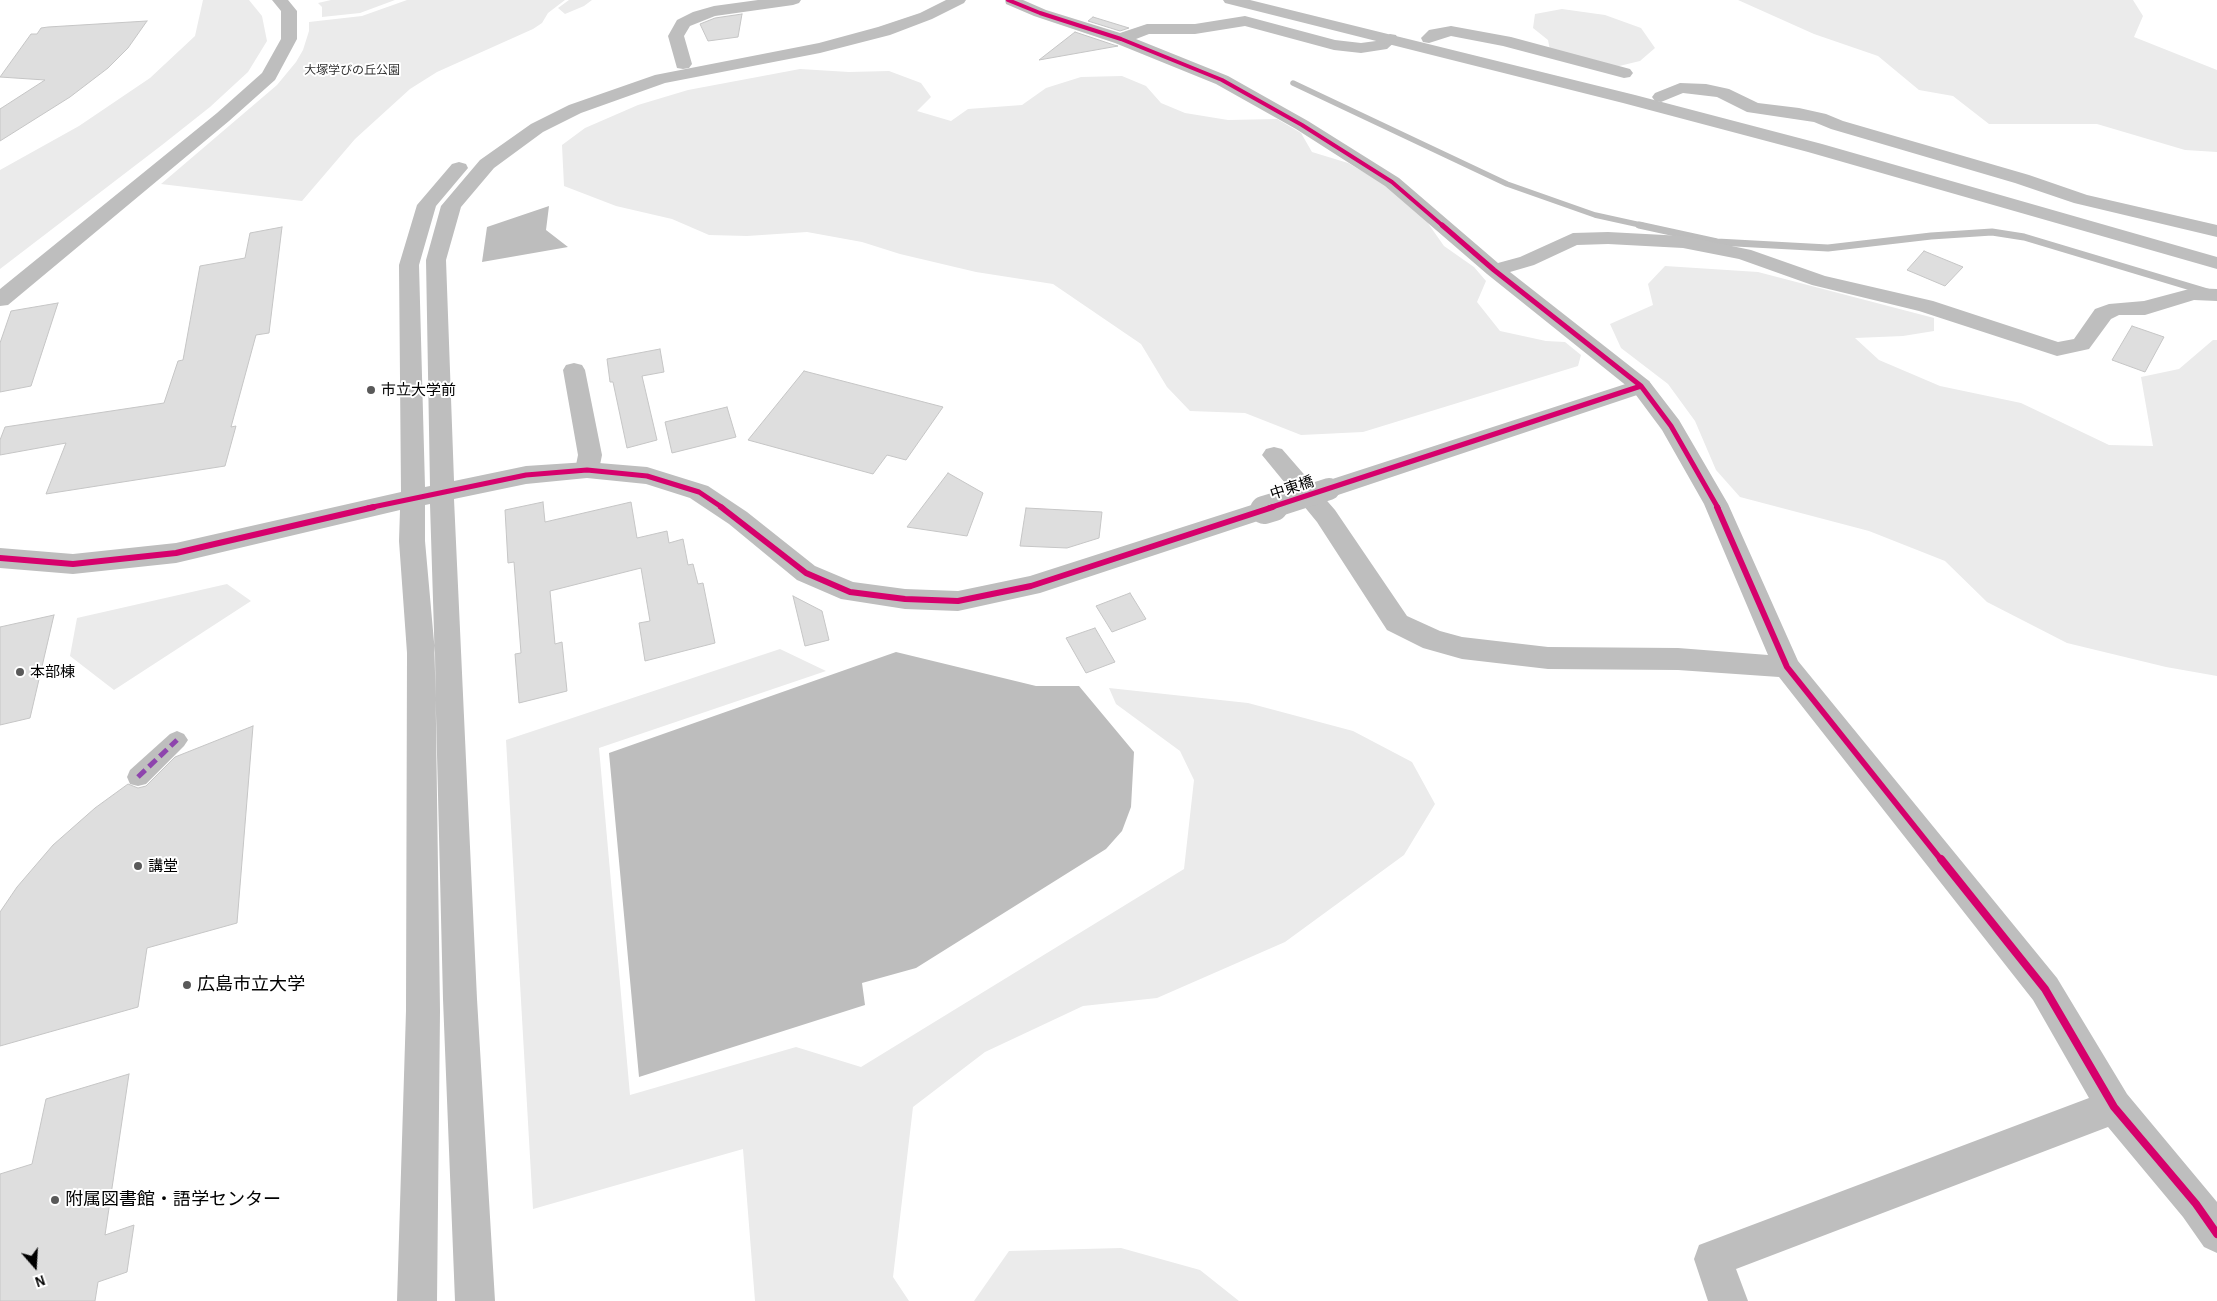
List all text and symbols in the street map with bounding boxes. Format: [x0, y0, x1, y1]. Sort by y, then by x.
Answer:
park label: 大塚学びの丘公園 [304, 63, 400, 77]
place label: 市立大学前 [381, 381, 456, 399]
marker: 市立大学前 [365, 384, 377, 396]
street label: 中東橋 [1268, 472, 1316, 504]
place label: 本部棟 [30, 663, 75, 681]
marker: 本部棟 [14, 666, 26, 678]
place label: 講堂 [148, 857, 178, 875]
marker: 講堂 [132, 860, 144, 872]
place label: 広島市立大学 [197, 974, 305, 996]
marker: 広島市立大学 [181, 979, 193, 991]
place label: 附属図書館・語学センター [65, 1189, 281, 1211]
marker: 附属図書館・語学センター [49, 1194, 61, 1206]
north arrow [10, 1241, 60, 1291]
text: N [33, 1272, 47, 1288]

